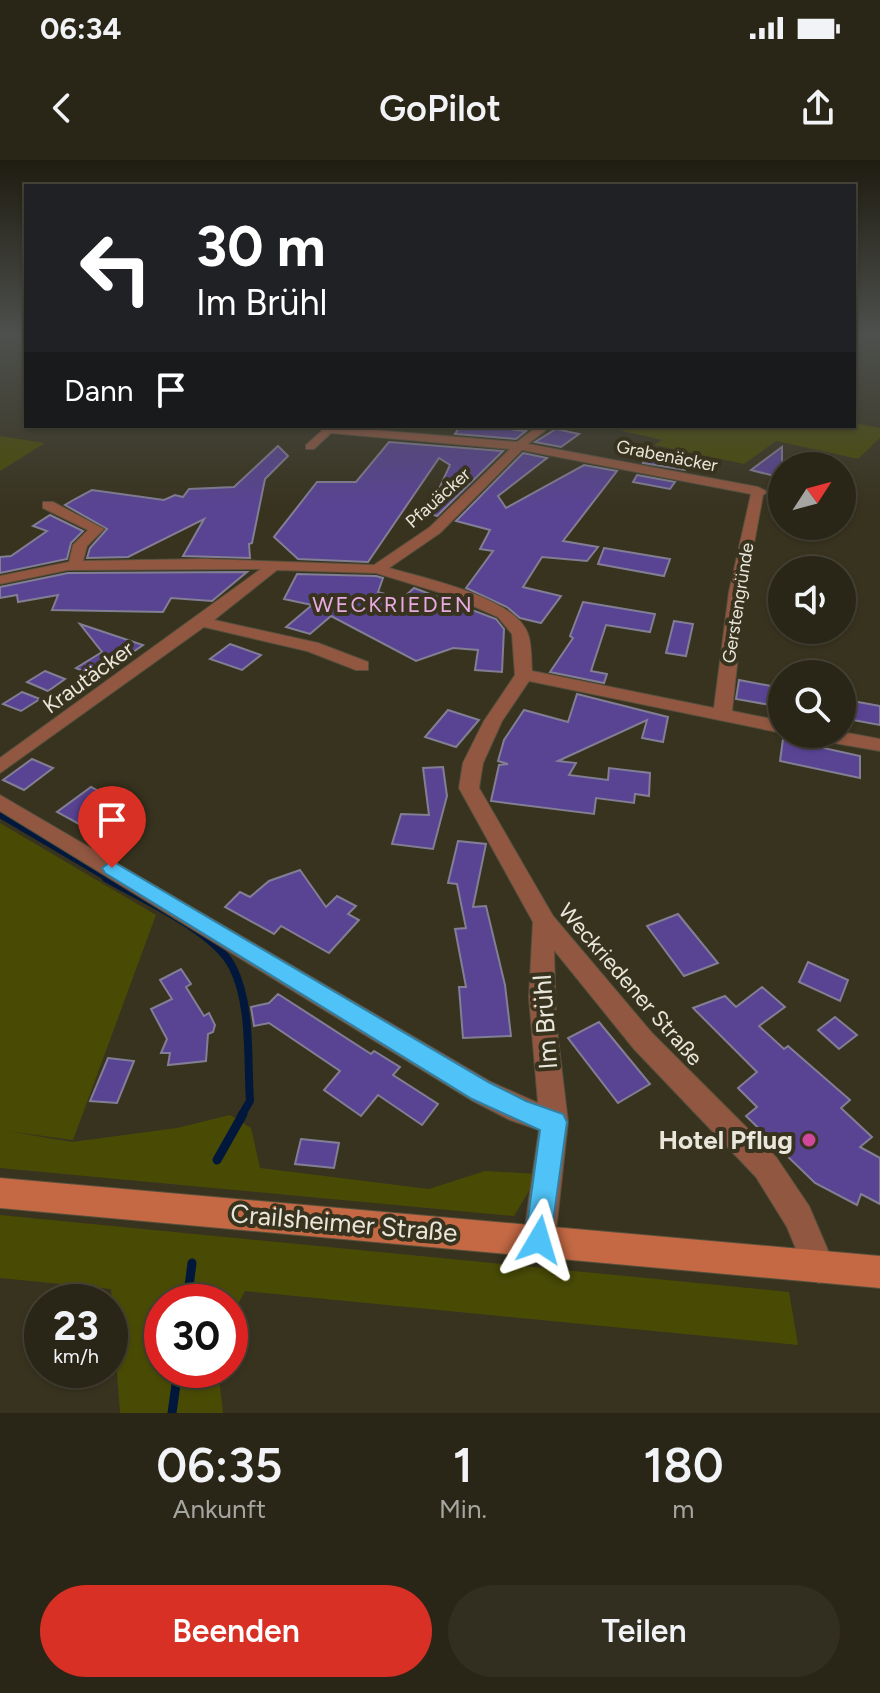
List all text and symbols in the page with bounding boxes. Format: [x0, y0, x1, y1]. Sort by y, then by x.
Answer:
text: 06:34 [40, 10, 122, 47]
icon: back [40, 86, 84, 130]
icon: share [796, 86, 840, 130]
text: GoPilot [379, 87, 501, 130]
text: 30 m [196, 213, 326, 280]
icon: left [64, 216, 168, 320]
text: Im Brühl [196, 281, 328, 324]
icon: arrive [149, 368, 193, 412]
text: Dann [64, 372, 133, 409]
street label: Grabenäcker [614, 435, 720, 477]
north arrow [768, 452, 856, 540]
map controls [768, 452, 856, 748]
street label: Pfauäcker [401, 463, 475, 533]
street label: Gerstengründe [718, 541, 758, 665]
button: sound [768, 556, 856, 644]
district label: WECKRIEDEN [312, 591, 474, 618]
street label: Krautäcker [38, 635, 139, 719]
button: search [768, 660, 856, 748]
pin [78, 786, 146, 868]
icon: arrive [90, 798, 134, 842]
street label: Weckriedener Straße [553, 898, 708, 1071]
street label: Im Brühl [526, 973, 564, 1071]
place label: Hotel Pflug [659, 1124, 793, 1156]
marker: Hotel Pflug [800, 1131, 818, 1149]
street label: Crailsheimer Straße [229, 1197, 459, 1249]
position arrow [497, 1198, 581, 1282]
speed limit sign: 30 [144, 1284, 248, 1388]
text: 23 [53, 1302, 99, 1350]
text: km/h [53, 1344, 99, 1368]
text: 06:35 [156, 1436, 283, 1494]
text: 1 [453, 1436, 473, 1494]
text: 180 [643, 1436, 724, 1494]
text: Ankunft [173, 1493, 266, 1525]
text: Min. [439, 1493, 487, 1525]
text: m [672, 1493, 694, 1525]
button: Beenden [40, 1585, 432, 1677]
button: Teilen [448, 1585, 840, 1677]

